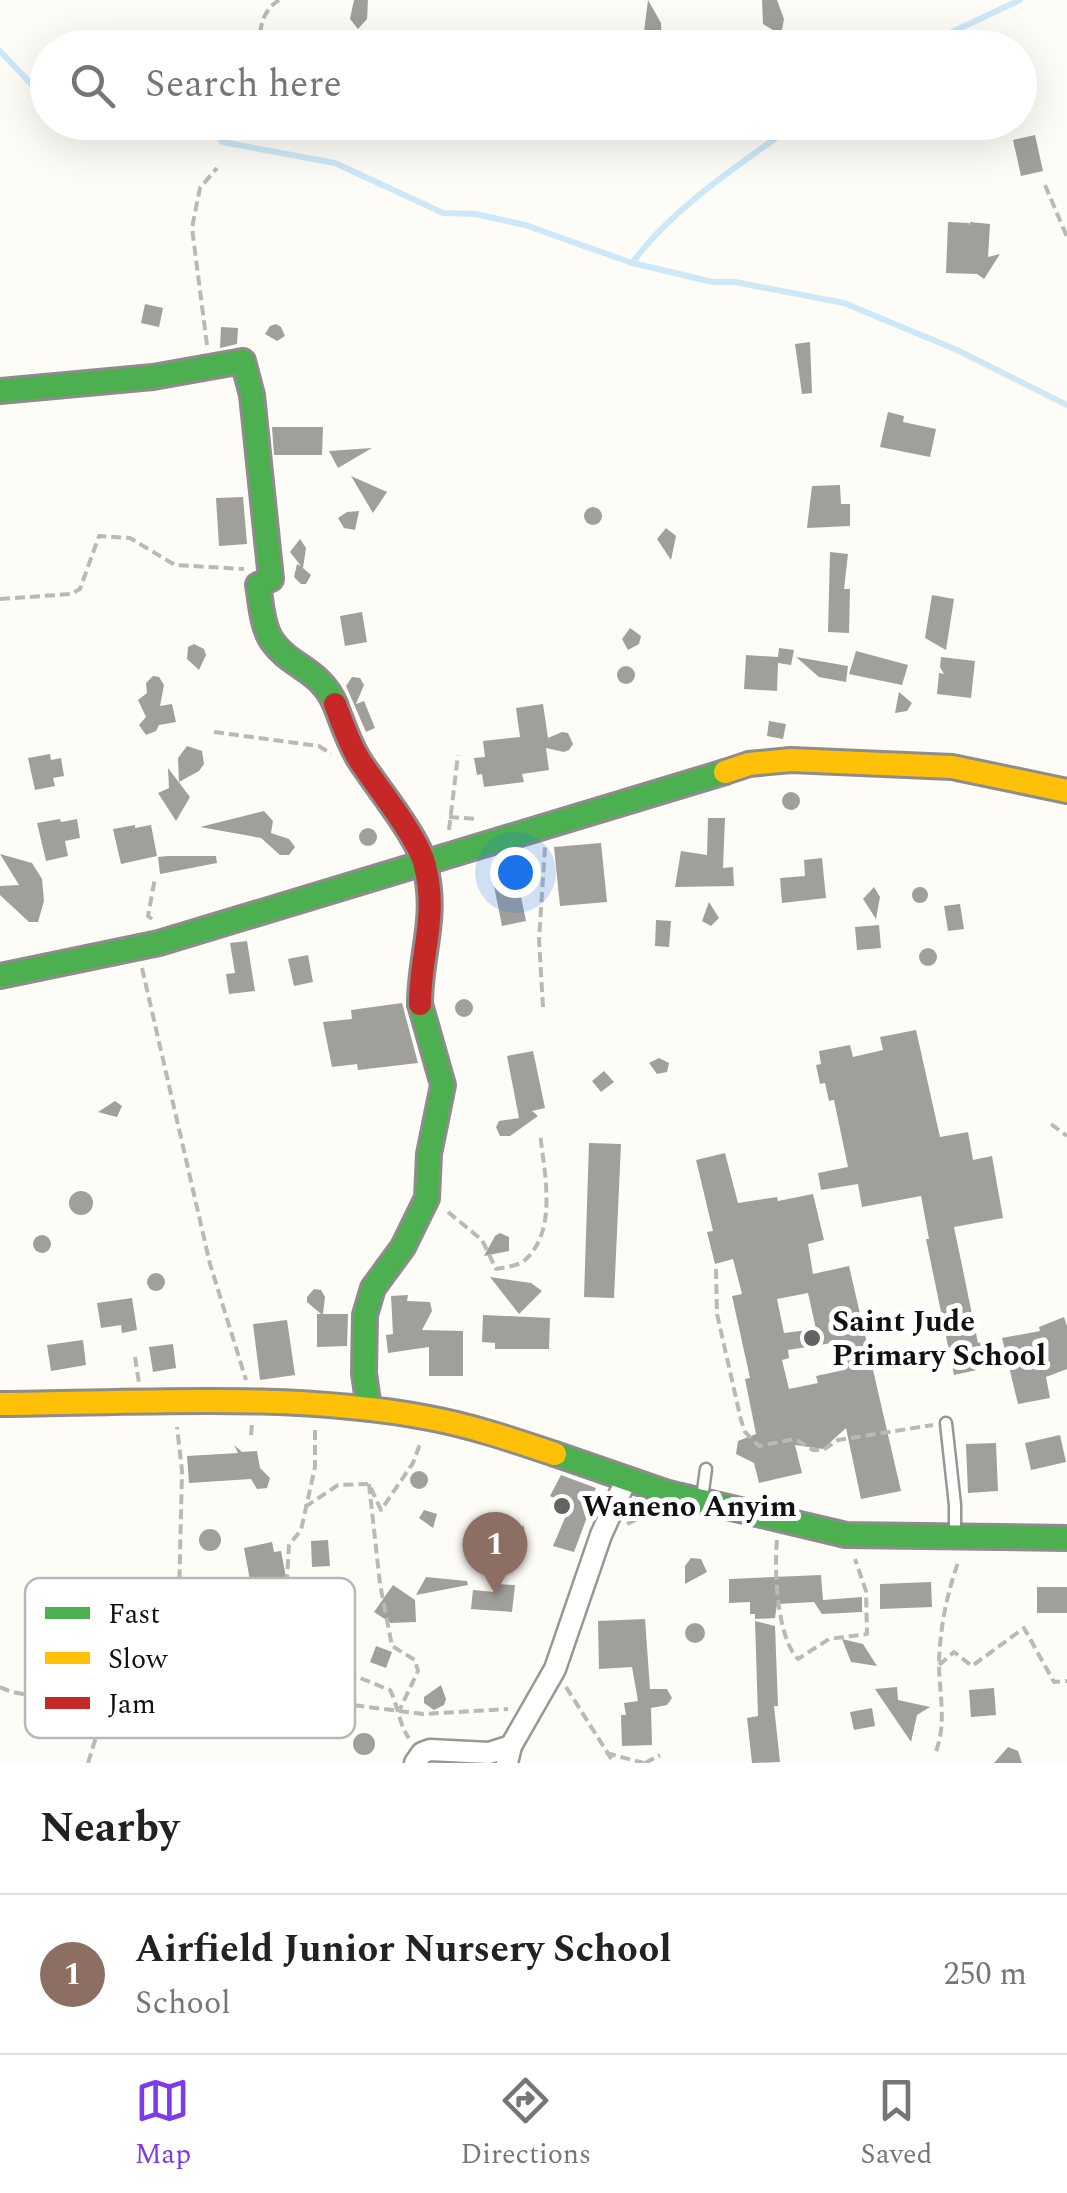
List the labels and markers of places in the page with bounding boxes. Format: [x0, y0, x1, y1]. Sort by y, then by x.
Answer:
place label: Saint Jude Primary School [832, 1299, 1046, 1379]
marker: Saint Jude Primary School [801, 1327, 823, 1349]
place label: Waneno Anyim [582, 1484, 797, 1530]
marker: Waneno Anyim [551, 1495, 573, 1517]
pin: 1 [462, 1512, 528, 1594]

